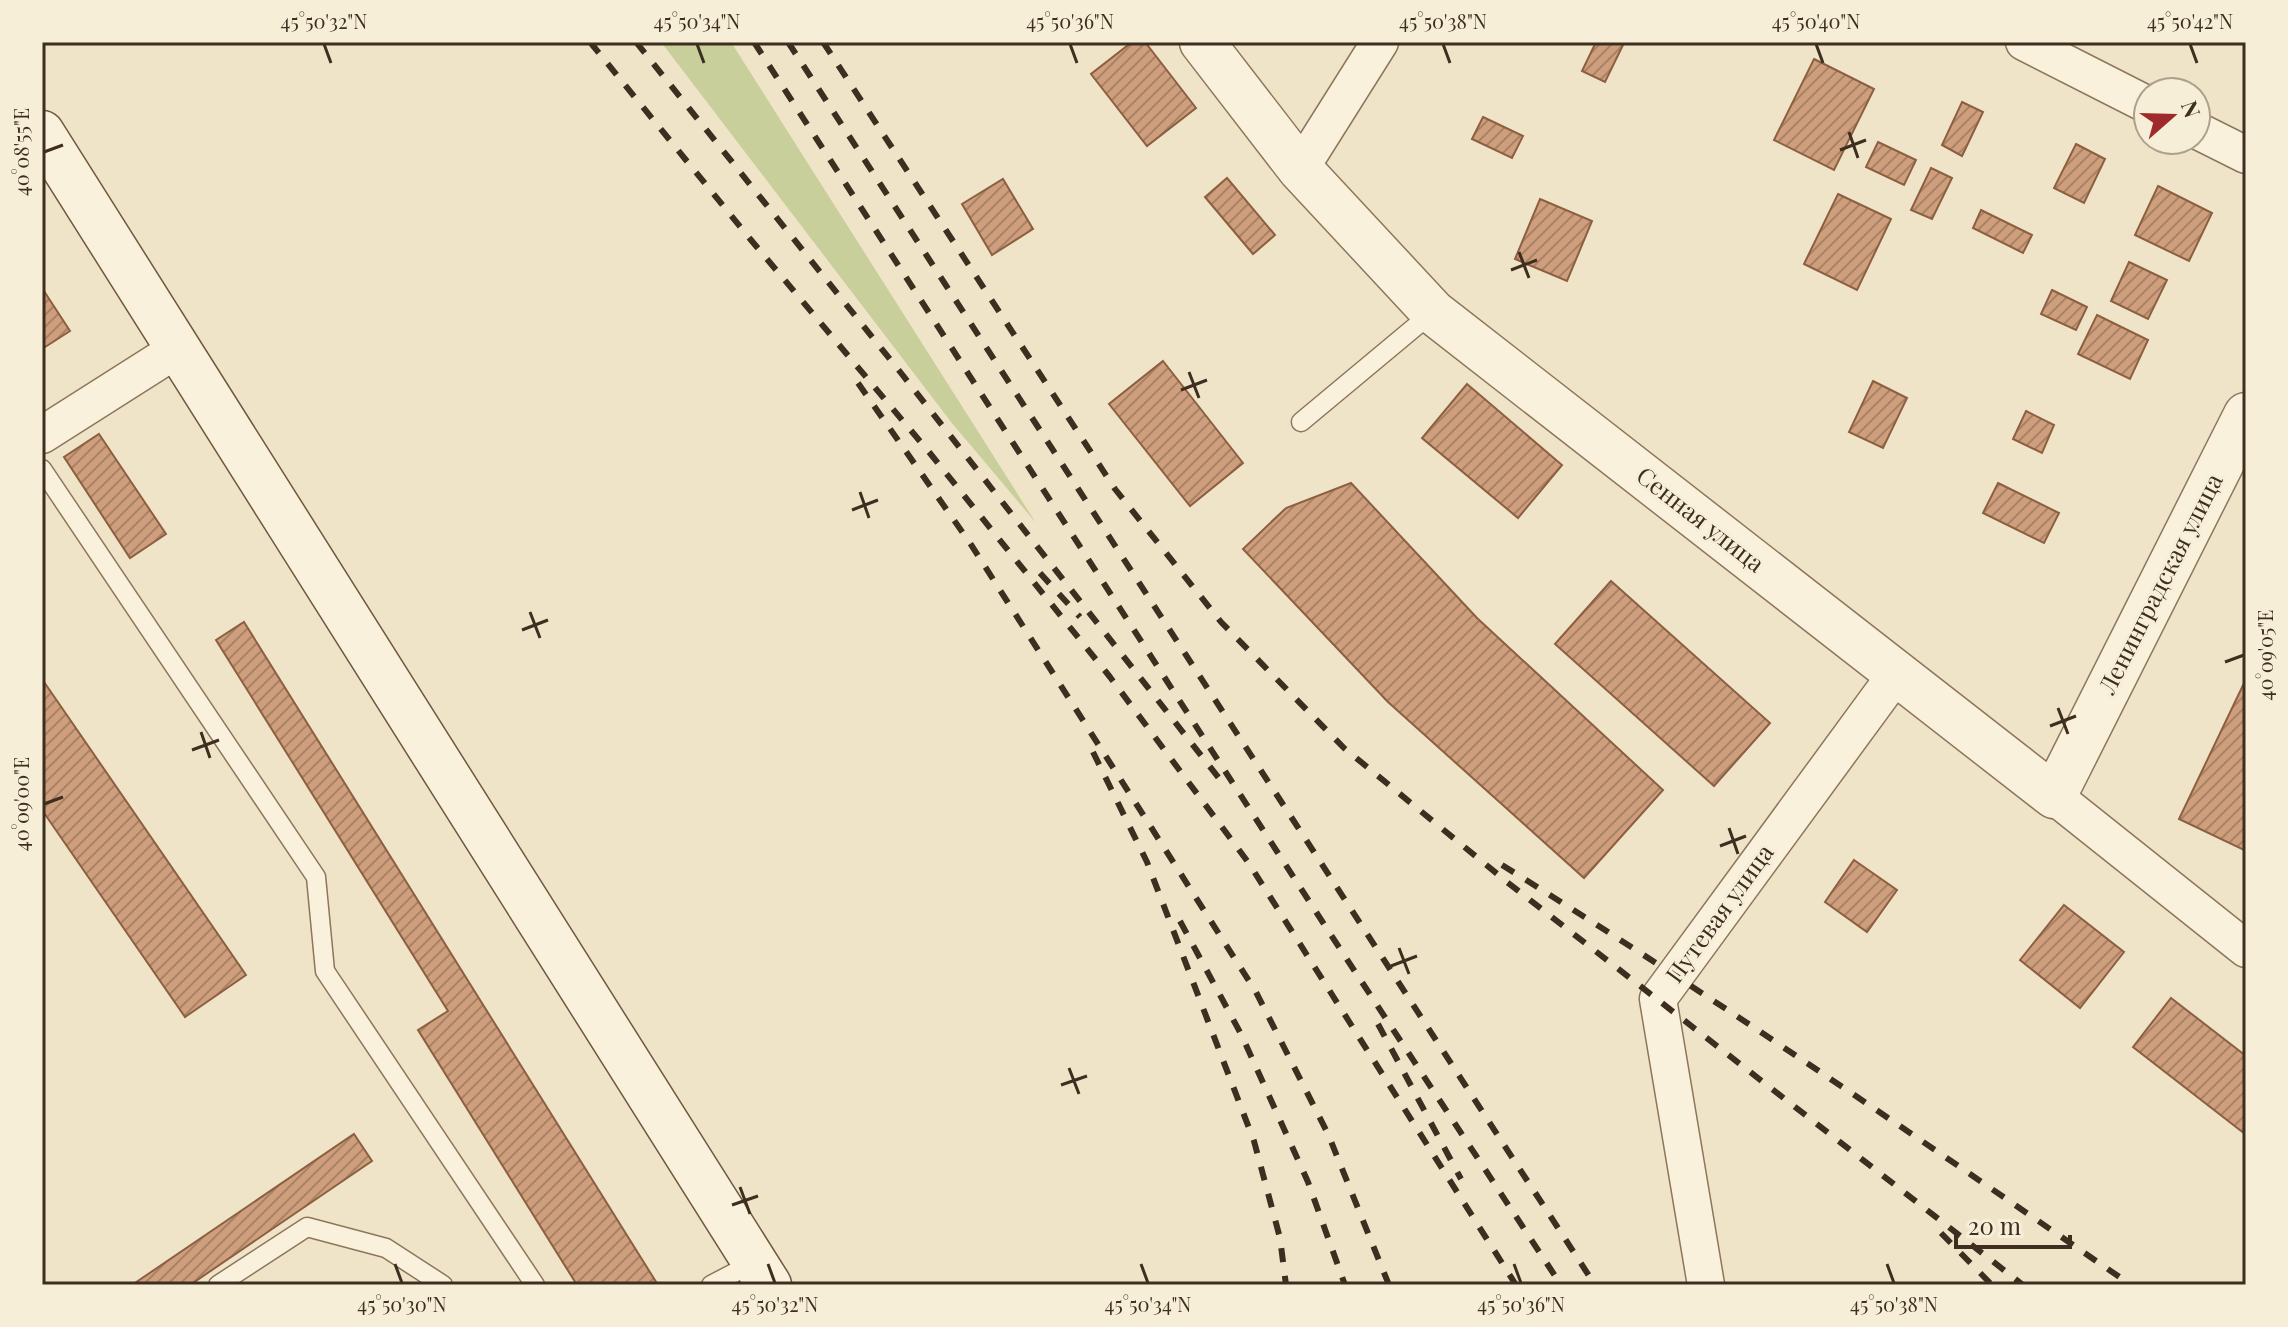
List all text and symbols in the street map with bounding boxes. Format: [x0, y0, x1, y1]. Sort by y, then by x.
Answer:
text: 45°50'32"N [281, 7, 367, 34]
text: 45°50'34"N [654, 7, 740, 34]
text: 45°50'36"N [1026, 7, 1114, 34]
text: 45°50'38"N [1399, 7, 1487, 34]
text: 45°50'40"N [1772, 7, 1860, 34]
text: 45°50'42"N [2147, 7, 2233, 34]
north arrow [2132, 76, 2212, 156]
text: N [2175, 96, 2209, 122]
text: 40°08'55"E [7, 108, 34, 196]
street label: Сенная улица [1631, 459, 1772, 578]
street label: Ленинградская улица [2089, 467, 2229, 700]
text: 40°09'05"E [2251, 610, 2278, 700]
text: 40°09'00"E [7, 757, 34, 851]
street label: Путевая улица [1657, 837, 1780, 989]
scale bar [1956, 1199, 2070, 1249]
text: 20 m [1968, 1209, 2021, 1241]
text: 45°50'30"N [357, 1290, 447, 1317]
text: 45°50'32"N [732, 1290, 818, 1317]
text: 45°50'34"N [1105, 1290, 1191, 1317]
text: 45°50'36"N [1477, 1290, 1565, 1317]
text: 45°50'38"N [1850, 1290, 1938, 1317]

